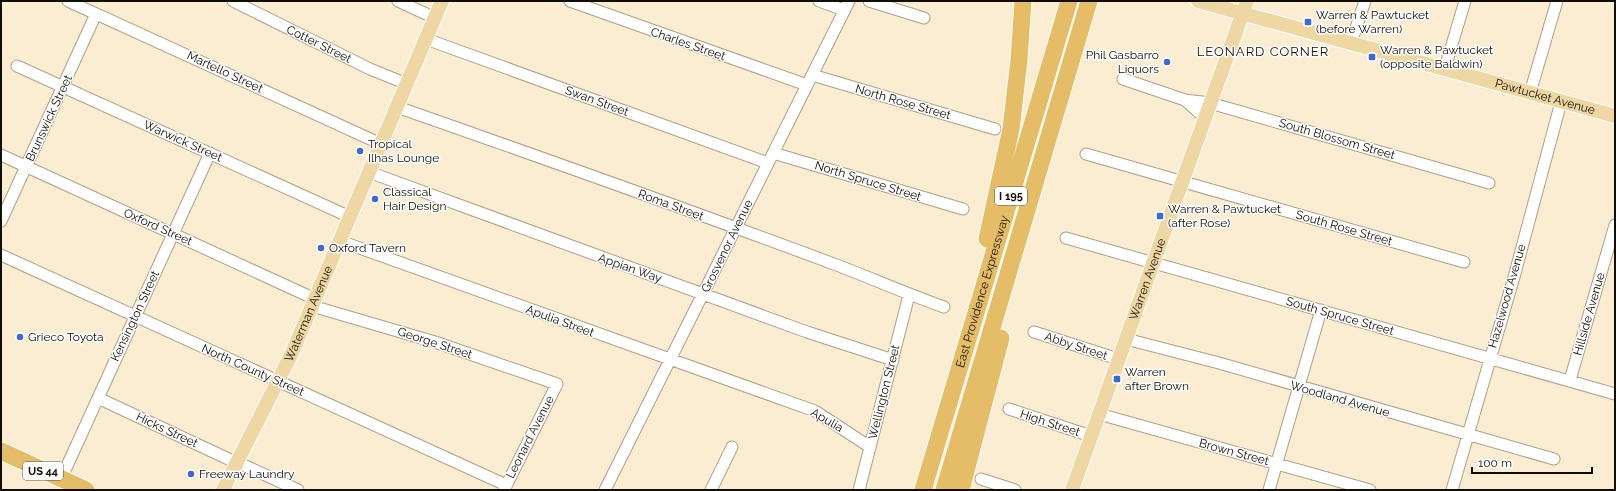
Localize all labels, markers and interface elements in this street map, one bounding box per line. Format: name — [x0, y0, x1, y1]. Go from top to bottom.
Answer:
place label: Warren & Pawtucket (before Warren) — [1316, 8, 1429, 36]
marker: Warren & Pawtucket (before Warren) — [1303, 17, 1313, 27]
street label: Cotter Street — [284, 22, 354, 66]
street label: Charles Street — [649, 25, 727, 63]
place label: Warren & Pawtucket (opposite Baldwin) — [1380, 43, 1493, 71]
district label: LEONARD CORNER — [1197, 44, 1329, 59]
street label: Martello Street — [185, 48, 265, 96]
place label: Phil Gasbarro Liquors — [1086, 48, 1159, 76]
marker: Warren & Pawtucket (opposite Baldwin) — [1367, 52, 1377, 62]
marker: Phil Gasbarro Liquors — [1162, 57, 1172, 67]
street label: Brunswick Street — [23, 73, 75, 163]
street label: Pawtucket Avenue — [1493, 76, 1597, 117]
street label: North Rose Street — [854, 82, 952, 122]
street label: Swan Street — [563, 83, 631, 119]
street label: South Blossom Street — [1277, 116, 1397, 162]
street label: Warwick Street — [142, 117, 224, 165]
place label: Tropical Ilhas Lounge — [368, 137, 439, 165]
marker: Tropical Ilhas Lounge — [355, 146, 365, 156]
street label: North Spruce Street — [813, 158, 923, 204]
place label: Classical Hair Design — [383, 185, 446, 213]
street label: Roma Street — [636, 187, 706, 223]
road number: I 195 — [995, 187, 1027, 205]
marker: Classical Hair Design — [370, 194, 380, 204]
street label: Grosvenor Avenue — [698, 197, 756, 295]
place label: Warren & Pawtucket (after Rose) — [1168, 202, 1281, 230]
street label: Oxford Street — [121, 206, 195, 248]
street label: South Rose Street — [1294, 208, 1394, 248]
marker: Warren & Pawtucket (after Rose) — [1155, 211, 1165, 221]
street label: East Providence Expressway — [953, 213, 1012, 369]
street label: Warren Avenue — [1126, 236, 1168, 322]
place label: Oxford Tavern — [329, 241, 406, 255]
marker: Oxford Tavern — [316, 243, 326, 253]
street label: Hazelwood Avenue — [1485, 243, 1529, 349]
street label: Appian Way — [596, 251, 664, 286]
street label: Waterman Avenue — [282, 264, 335, 364]
street label: Kensington Street — [108, 268, 162, 364]
street label: Hillside Avenue — [1570, 271, 1608, 357]
street label: South Spruce Street — [1284, 294, 1396, 338]
street label: Apulia Street — [524, 302, 596, 340]
street label: George Street — [396, 324, 474, 362]
street label: Abby Street — [1043, 329, 1109, 363]
place label: Grieco Toyota — [28, 330, 104, 344]
marker: Grieco Toyota — [15, 332, 25, 342]
street label: North County Street — [200, 341, 306, 399]
street label: Wellington Street — [866, 343, 902, 441]
place label: Warren after Brown — [1125, 365, 1189, 393]
marker: Warren after Brown — [1112, 374, 1122, 384]
street label: Woodland Avenue — [1289, 378, 1391, 420]
street label: Leonard Avenue — [503, 393, 557, 481]
street label: Apulia — [808, 405, 846, 435]
street label: High Street — [1018, 407, 1082, 439]
street label: Hicks Street — [134, 410, 200, 450]
street label: Brown Street — [1197, 436, 1271, 468]
scale bar — [1472, 449, 1592, 475]
text: 100 m — [1478, 456, 1512, 470]
road number: US 44 — [23, 462, 63, 480]
place label: Freeway Laundry — [199, 467, 295, 481]
marker: Freeway Laundry — [186, 469, 196, 479]

